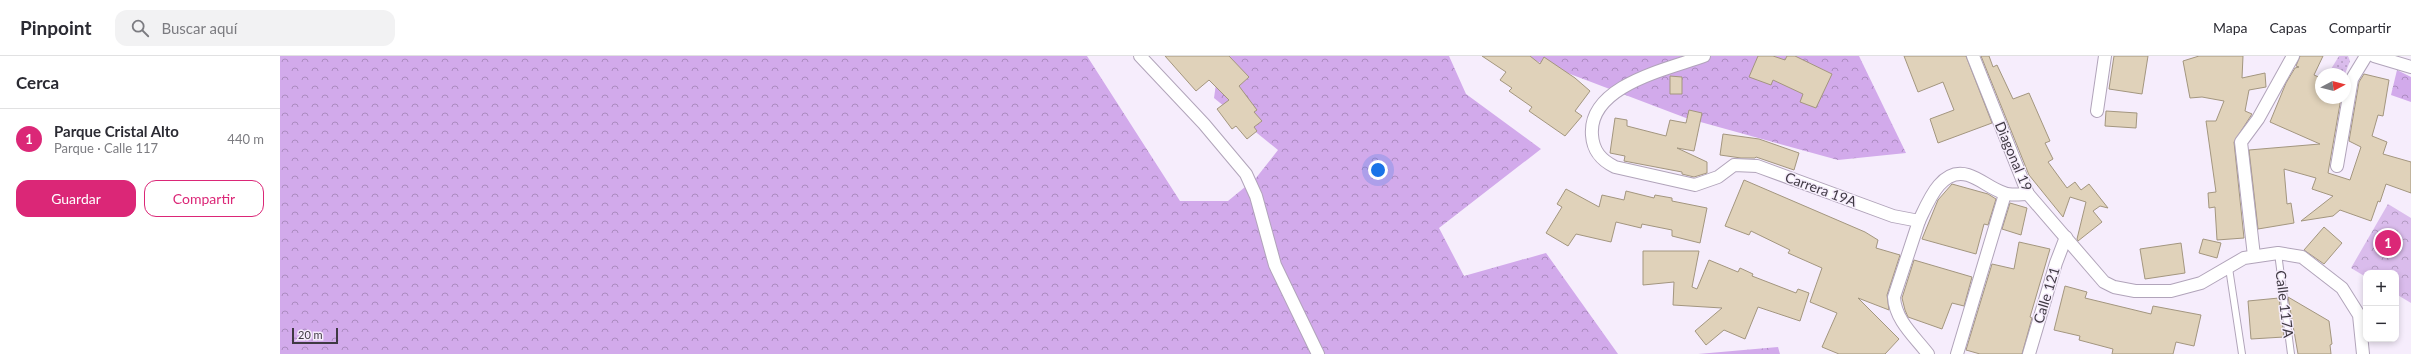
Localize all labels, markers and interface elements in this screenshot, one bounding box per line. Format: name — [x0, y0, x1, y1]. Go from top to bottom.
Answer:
search box — [115, 10, 395, 46]
text: Pinpoint — [20, 16, 91, 39]
icon: search — [129, 17, 151, 39]
text: Buscar aquí — [161, 19, 237, 37]
text: Mapa — [2213, 19, 2248, 36]
text: Capas — [2270, 19, 2307, 36]
text: Compartir — [2329, 19, 2391, 36]
north arrow — [2315, 68, 2351, 104]
text: Cerca — [16, 72, 59, 93]
street label: Diagonal 19 — [1992, 119, 2036, 193]
text: Parque Cristal Alto — [54, 122, 179, 140]
text: 1 — [25, 131, 33, 147]
text: 440 m — [227, 131, 264, 147]
text: Parque · Calle 117 — [54, 140, 158, 156]
your location — [1368, 160, 1388, 180]
street label: Carrera 19A — [1783, 168, 1860, 210]
button: Guardar — [16, 180, 136, 217]
button: Compartir — [144, 180, 264, 217]
pin: 1 — [2375, 228, 2401, 258]
street label: Calle 121 — [2029, 265, 2063, 325]
street label: Calle 117A — [2272, 269, 2298, 339]
map controls — [2363, 270, 2399, 342]
button: + — [2363, 270, 2399, 306]
button: − — [2363, 306, 2399, 342]
scale bar — [292, 326, 338, 345]
text: 20 m — [298, 328, 323, 341]

